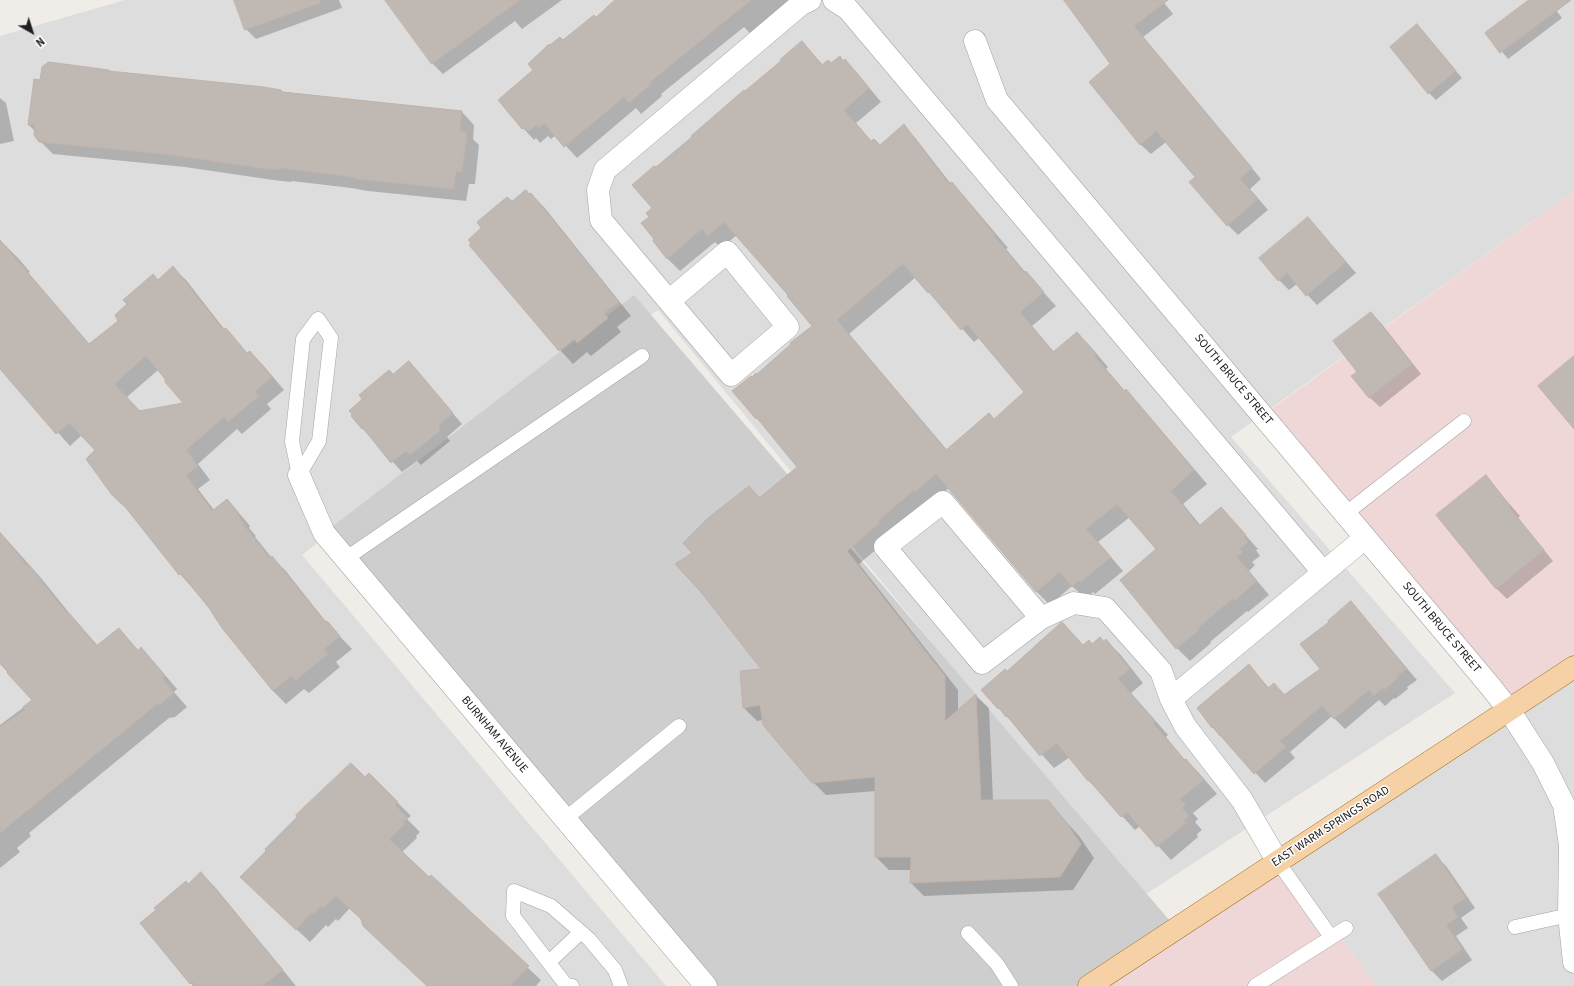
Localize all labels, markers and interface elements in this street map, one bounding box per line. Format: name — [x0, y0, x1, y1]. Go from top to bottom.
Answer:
north arrow — [12, 12, 52, 52]
text: N — [32, 34, 47, 50]
street label: SOUTH BRUCE STREET — [1191, 332, 1275, 428]
street label: SOUTH BRUCE STREET — [1399, 580, 1483, 676]
street label: BURNHAM AVENUE — [458, 694, 530, 776]
street label: EAST WARM SPRINGS ROAD — [1269, 784, 1393, 870]

